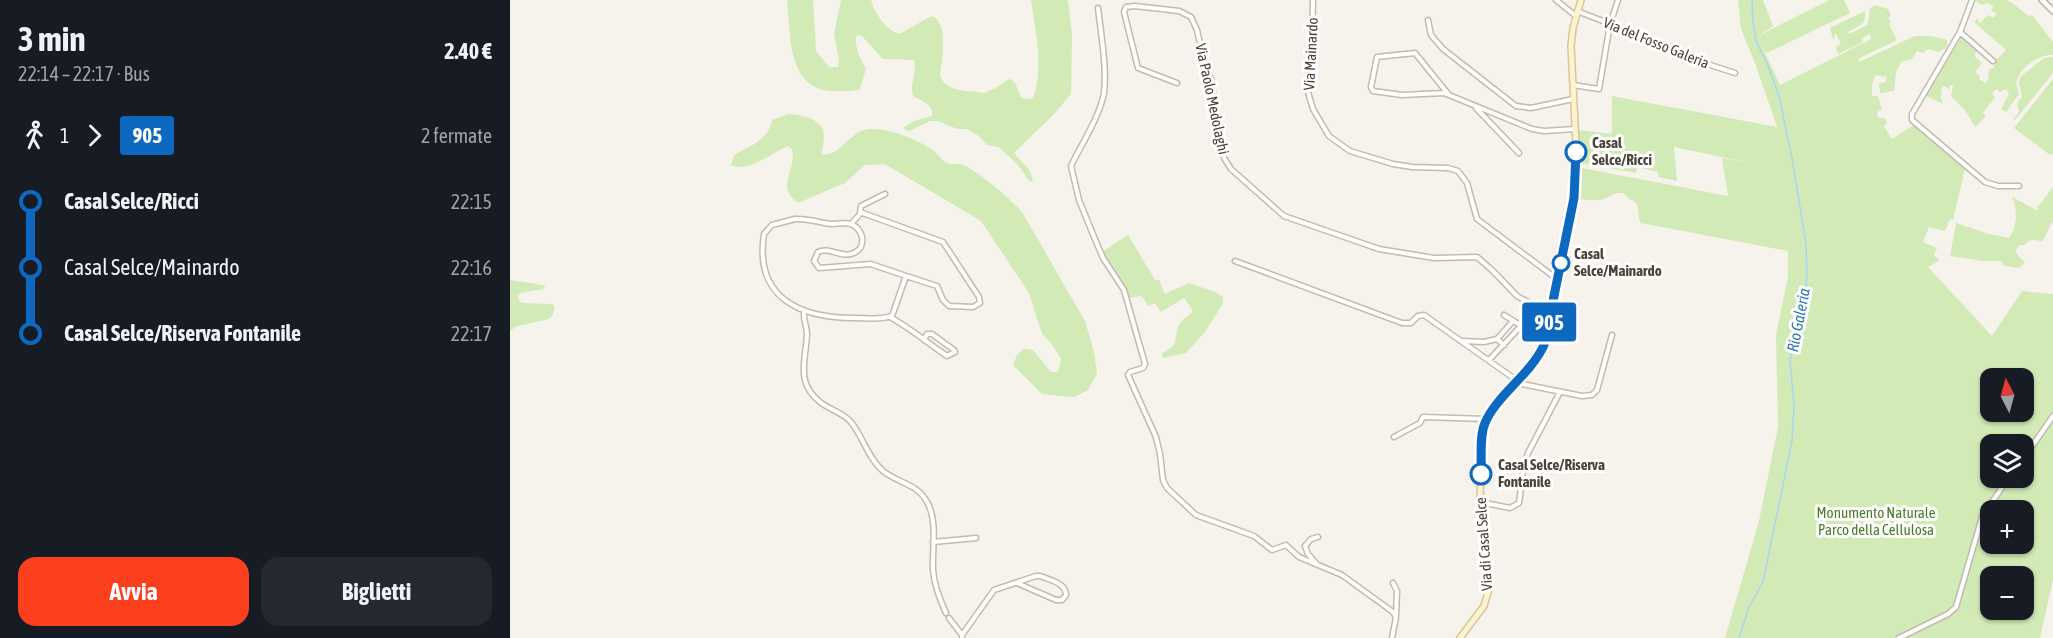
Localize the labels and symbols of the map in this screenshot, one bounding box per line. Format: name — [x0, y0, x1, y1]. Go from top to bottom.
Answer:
street label: Via del Fosso Galeria — [1601, 14, 1712, 72]
street label: Via Mainardo — [1300, 17, 1321, 91]
street label: Via Paolo Medolaghi — [1192, 42, 1233, 156]
place label: Casal Selce/Ricci — [1592, 134, 1652, 168]
marker: Casal Selce/Ricci — [1565, 141, 1587, 163]
place label: Casal Selce/Mainardo — [1574, 245, 1662, 279]
marker: Casal Selce/Mainardo — [1552, 254, 1570, 272]
water label: Rio Galeria — [1783, 286, 1813, 353]
line badge: 905 — [1514, 302, 1584, 342]
north arrow — [1980, 368, 2034, 422]
place label: Casal Selce/Riserva Fontanile — [1498, 456, 1605, 490]
marker: Casal Selce/Riserva Fontanile — [1470, 463, 1492, 485]
street label: Via di Casal Selce — [1472, 496, 1495, 591]
park label: Monumento Naturale Parco della Cellulosa — [1817, 504, 1936, 538]

